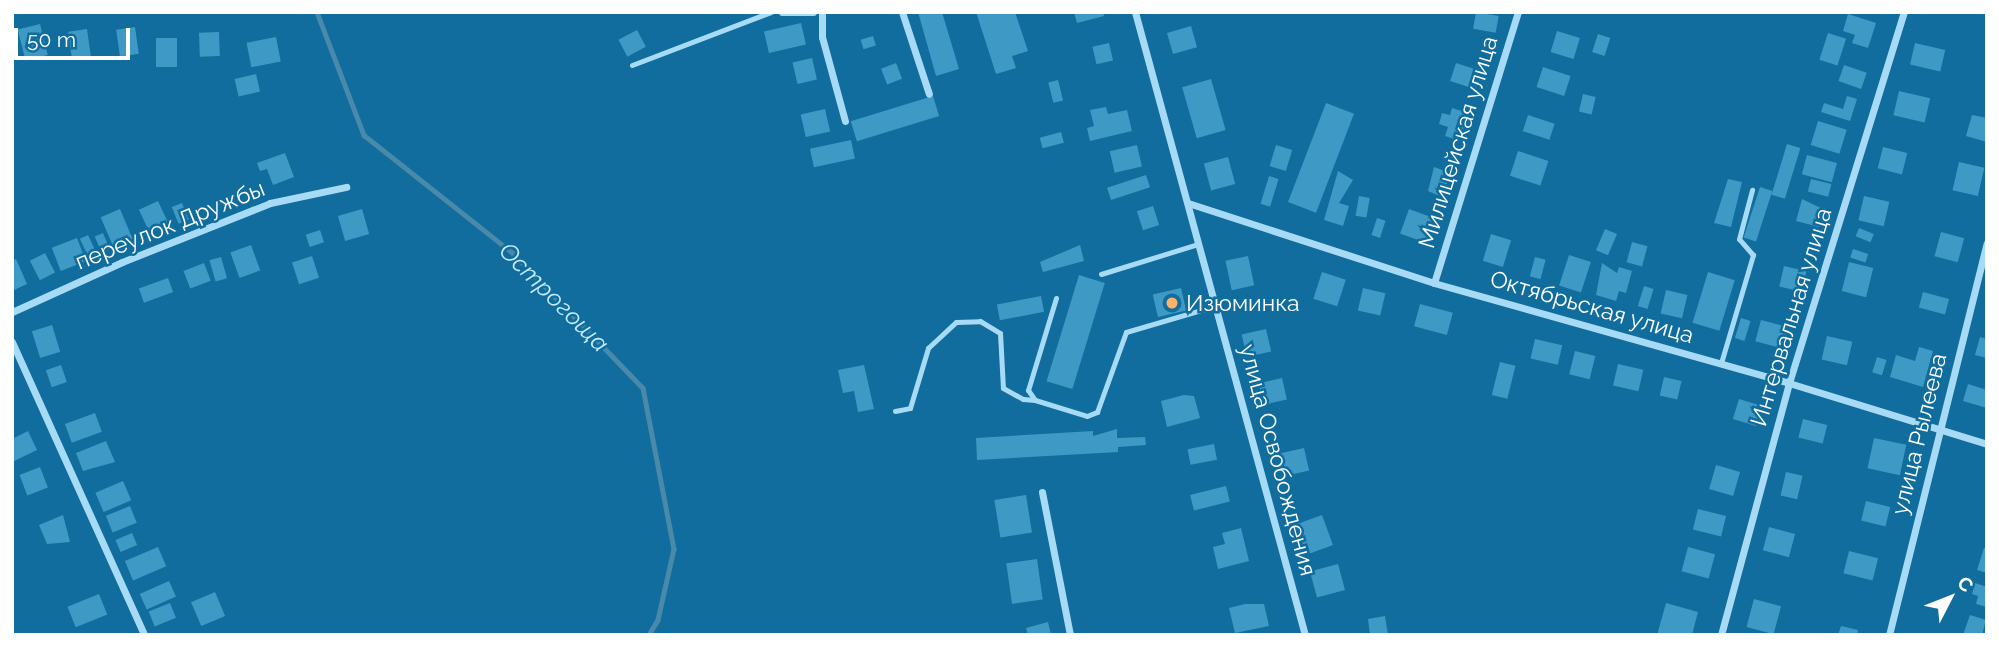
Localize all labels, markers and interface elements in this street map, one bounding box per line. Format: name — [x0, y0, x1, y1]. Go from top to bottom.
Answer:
scale bar — [18, 14, 133, 58]
text: 50 m — [27, 27, 76, 52]
street label: Милицейская улица — [1412, 32, 1504, 252]
street label: переулок Дружбы — [71, 174, 269, 276]
street label: Интервальная улица — [1745, 204, 1837, 430]
water label: Острогоща — [493, 236, 615, 358]
street label: Октябрьская улица — [1487, 265, 1697, 349]
place label: Изюминка — [1186, 289, 1300, 317]
marker: Изюминка — [1164, 295, 1180, 311]
street label: улица Освобождения — [1234, 341, 1322, 579]
street label: улица Рылеева — [1886, 350, 1952, 518]
north arrow — [1915, 563, 1985, 633]
text: С — [1953, 572, 1978, 596]

